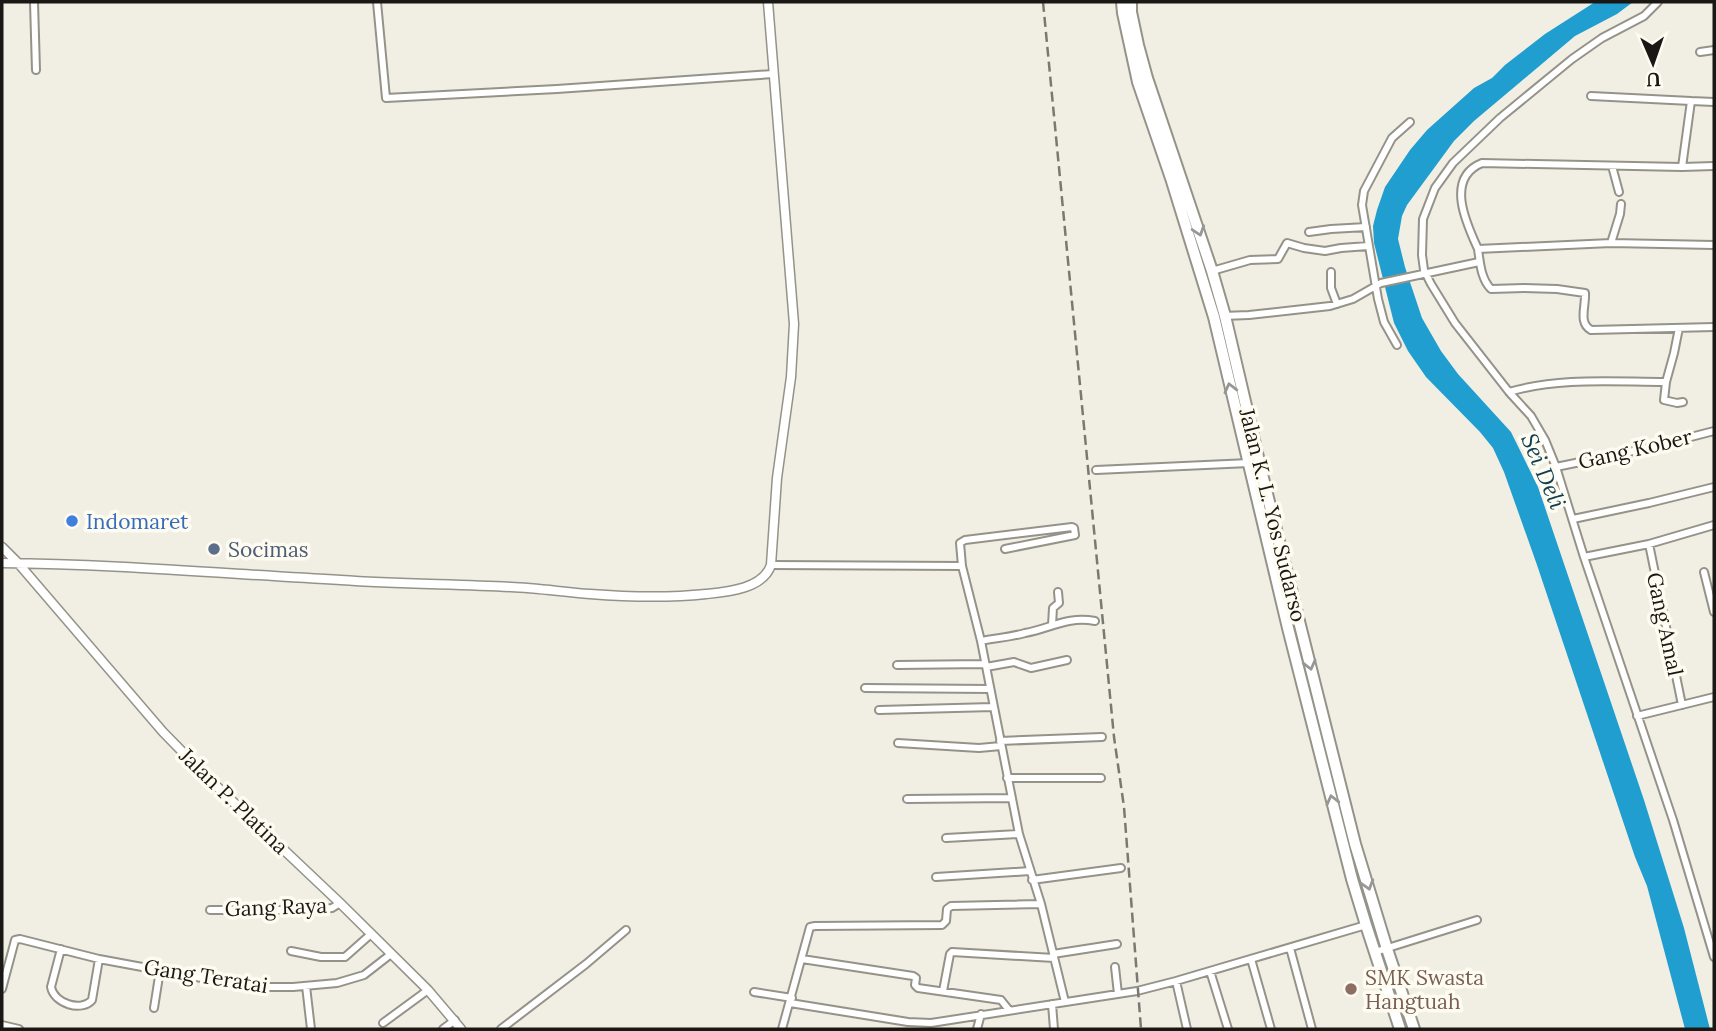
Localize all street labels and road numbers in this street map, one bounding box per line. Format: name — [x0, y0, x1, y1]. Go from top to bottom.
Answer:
street label: Jalan K. L. Yos Sudarso — [1233, 404, 1313, 625]
street label: Gang Kober — [1576, 423, 1694, 475]
street label: Gang Amal — [1641, 570, 1689, 678]
street label: Jalan P. Platina — [173, 741, 294, 860]
street label: Gang Raya — [224, 892, 328, 922]
street label: Gang Teratai — [142, 953, 270, 999]

